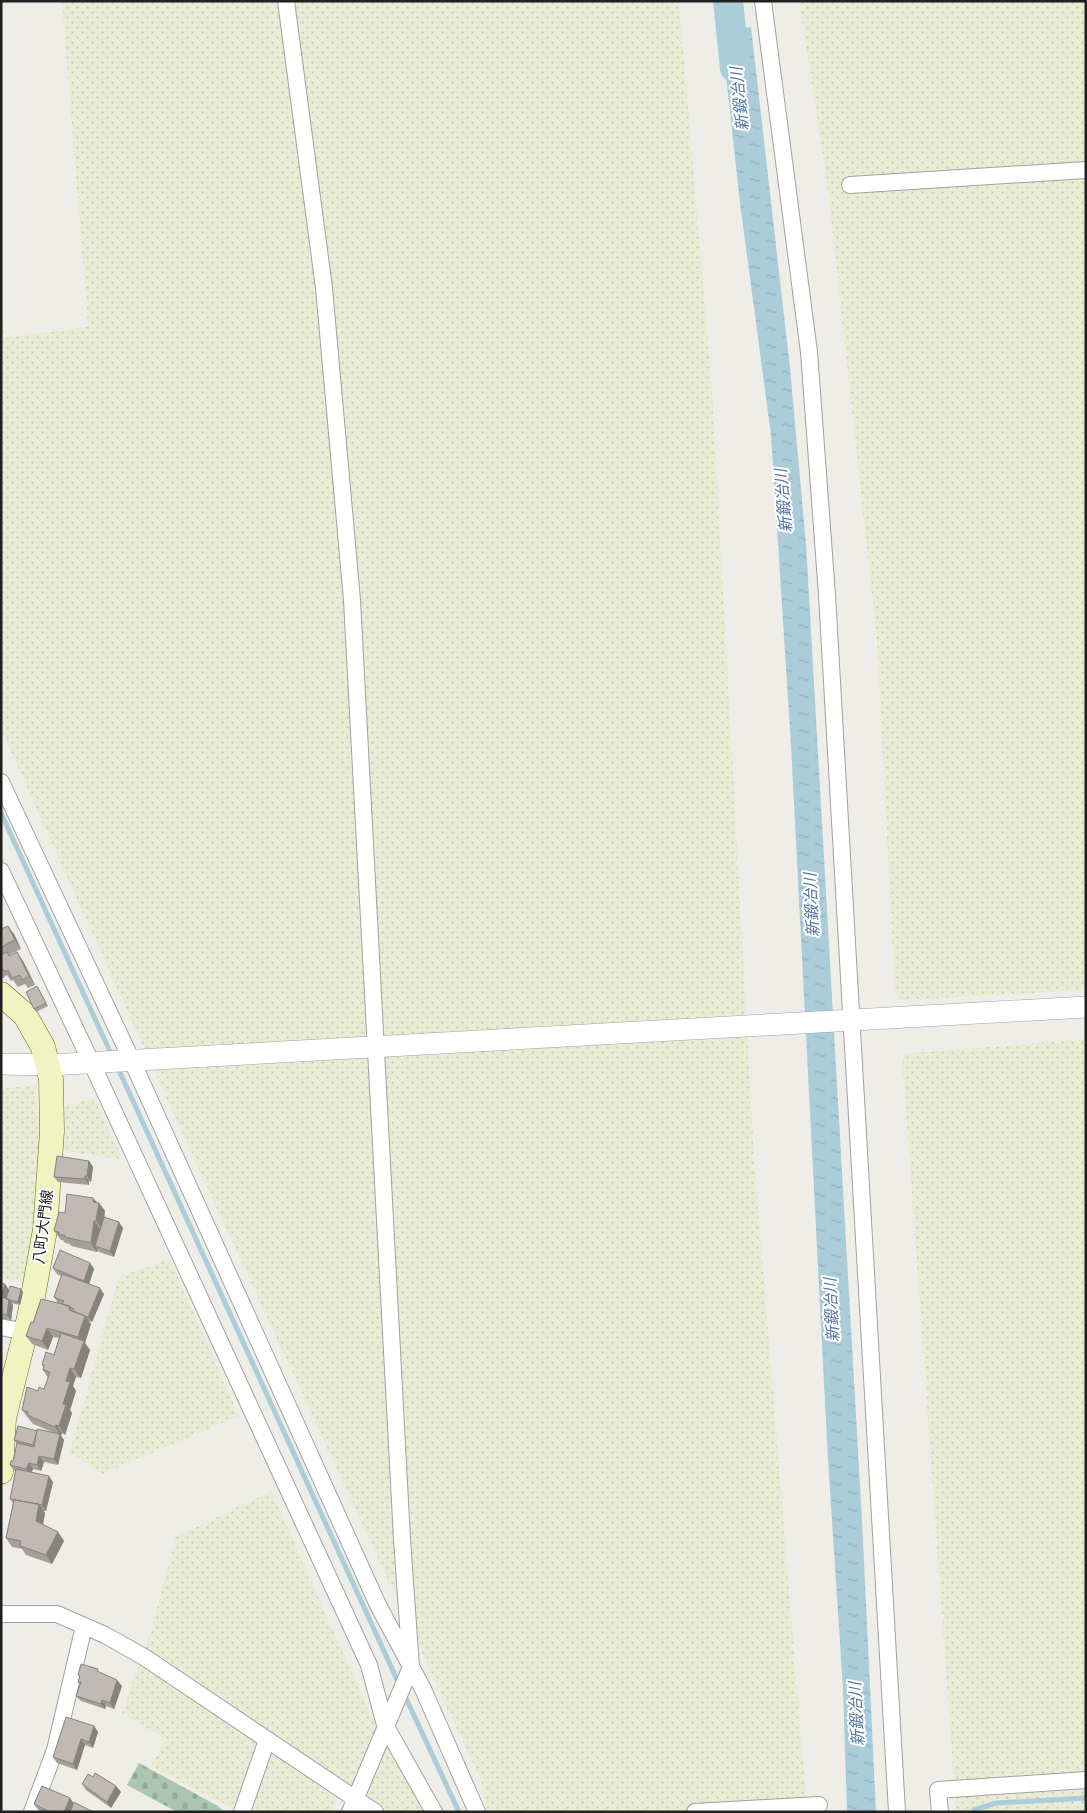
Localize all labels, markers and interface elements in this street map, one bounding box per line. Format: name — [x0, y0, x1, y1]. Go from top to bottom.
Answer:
water label: 新鍛冶川 — [727, 64, 753, 132]
water label: 新鍛冶川 — [772, 466, 797, 534]
water label: 新鍛冶川 — [801, 870, 824, 937]
street label: 八町大門線 — [29, 1189, 57, 1265]
water label: 新鍛冶川 — [821, 1275, 844, 1342]
water label: 新鍛冶川 — [846, 1679, 869, 1746]

